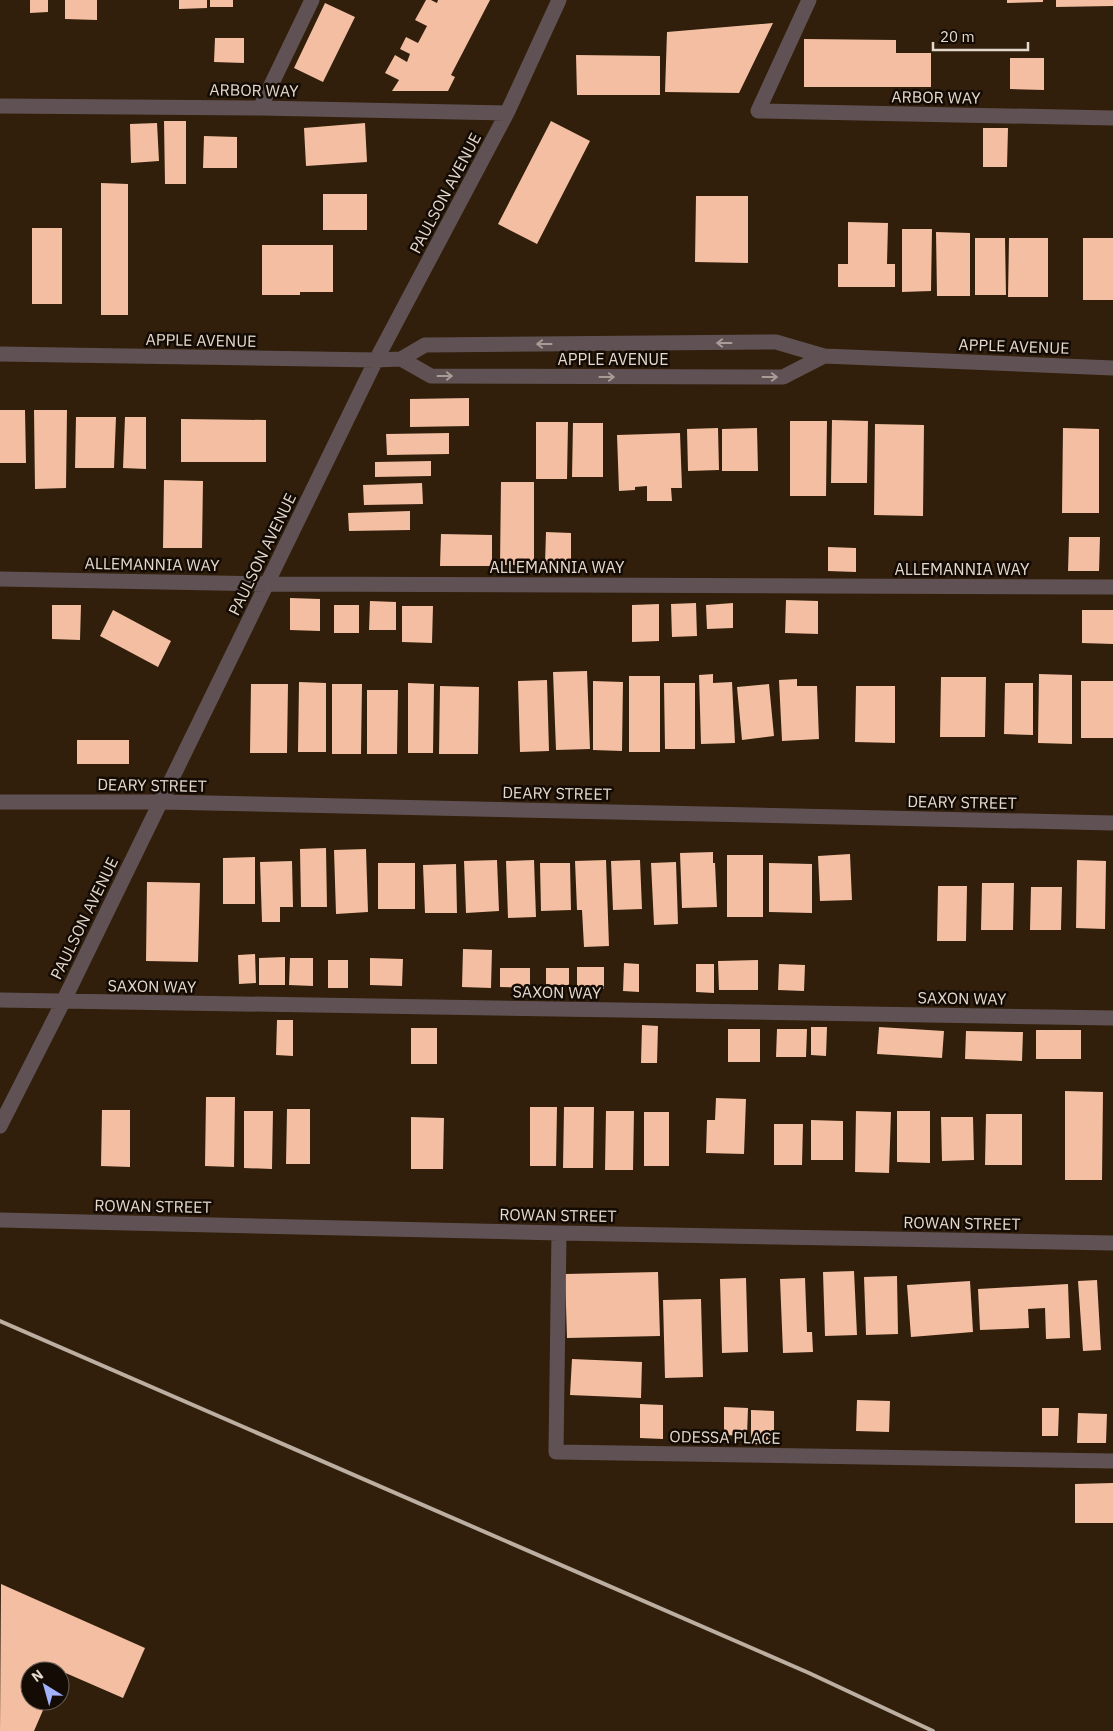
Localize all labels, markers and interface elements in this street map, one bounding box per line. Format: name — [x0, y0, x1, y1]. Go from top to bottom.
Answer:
scale bar — [933, 20, 1028, 52]
text: 20 m — [940, 27, 975, 46]
street label: ARBOR WAY — [209, 79, 299, 101]
street label: ARBOR WAY — [891, 86, 981, 108]
street label: PAULSON AVENUE — [405, 129, 485, 257]
street label: APPLE AVENUE — [145, 329, 257, 351]
street label: APPLE AVENUE — [958, 334, 1070, 358]
one-way arrow — [717, 338, 733, 347]
one-way arrow — [537, 339, 553, 349]
street label: APPLE AVENUE — [558, 349, 668, 369]
one-way arrow — [436, 371, 452, 381]
one-way arrow — [598, 372, 615, 382]
one-way arrow — [761, 372, 777, 382]
street label: PAULSON AVENUE — [224, 490, 300, 618]
street label: ALLEMANNIA WAY — [84, 553, 220, 575]
street label: ALLEMANNIA WAY — [490, 557, 625, 577]
street label: ALLEMANNIA WAY — [895, 559, 1030, 579]
street label: DEARY STREET — [97, 774, 207, 796]
street label: DEARY STREET — [502, 782, 612, 804]
street label: DEARY STREET — [907, 791, 1017, 813]
street label: PAULSON AVENUE — [46, 854, 122, 982]
street label: SAXON WAY — [107, 975, 197, 997]
street label: SAXON WAY — [512, 981, 602, 1003]
street label: SAXON WAY — [917, 987, 1007, 1009]
street label: ROWAN STREET — [94, 1195, 212, 1217]
street label: ROWAN STREET — [499, 1204, 617, 1226]
street label: ROWAN STREET — [903, 1212, 1021, 1234]
street label: ODESSA PLACE — [669, 1426, 781, 1448]
north arrow — [20, 1661, 70, 1711]
text: N — [28, 1665, 47, 1686]

